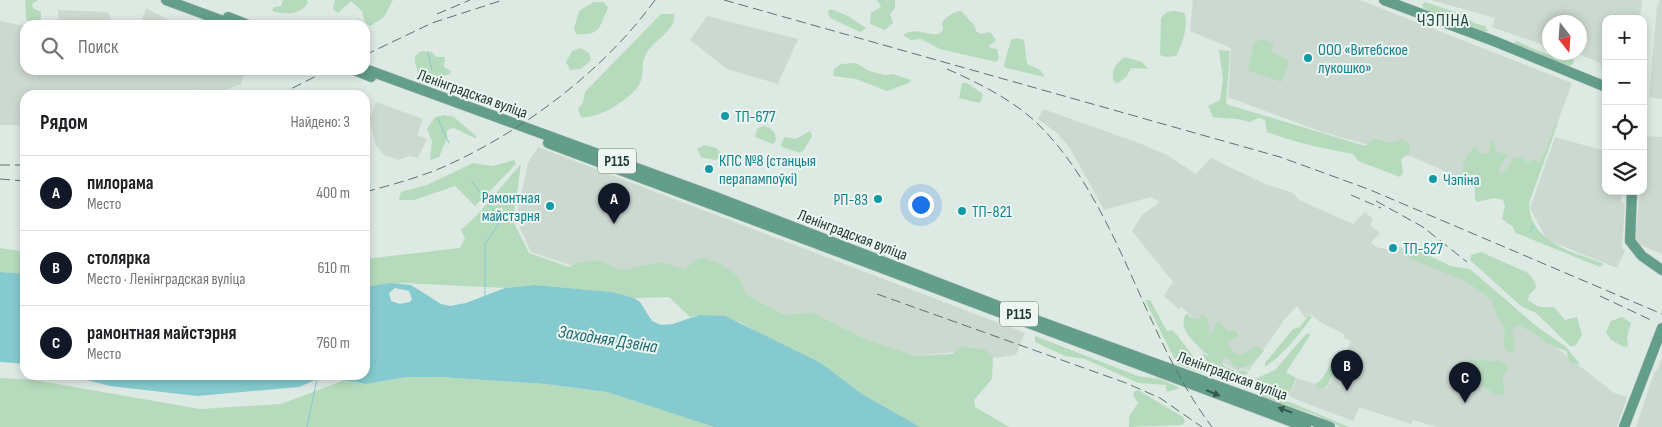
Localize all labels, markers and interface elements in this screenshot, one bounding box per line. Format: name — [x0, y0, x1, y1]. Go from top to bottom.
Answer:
district label: ЧЭПІНА — [1417, 10, 1469, 31]
north arrow — [1542, 15, 1587, 60]
map controls — [1602, 15, 1647, 195]
button: + — [1602, 15, 1647, 60]
search box — [20, 20, 370, 75]
icon: search — [38, 34, 66, 62]
text: Поиск — [78, 36, 118, 59]
place label: ООО «Витебское лукошко» — [1318, 41, 1408, 78]
marker: ООО «Витебское лукошко» — [1302, 52, 1314, 64]
button: − — [1602, 60, 1647, 105]
street label: Ленінградская вуліца — [415, 66, 530, 123]
button: locate — [1602, 105, 1647, 150]
place label: ТП-677 — [735, 108, 776, 127]
text: Рядом — [40, 110, 88, 135]
marker: ТП-677 — [719, 110, 731, 122]
text: Найдено: 3 — [290, 113, 350, 132]
road number: Р115 — [598, 148, 636, 174]
button: layers — [1602, 150, 1647, 195]
place label: КПС №8 (станцыя перапампоўкі) — [719, 152, 816, 189]
marker: КПС №8 (станцыя перапампоўкі) — [703, 163, 715, 175]
place label: Чэпіна — [1443, 171, 1480, 190]
text: пилорама — [87, 172, 154, 195]
marker: Чэпіна — [1427, 173, 1439, 185]
pin: A — [598, 183, 630, 224]
text: A — [52, 184, 60, 203]
text: 400 m — [316, 184, 350, 203]
place label: Рамонтная майстэрня — [482, 189, 540, 226]
place label: РП-83 — [834, 191, 868, 210]
your location — [908, 192, 934, 218]
marker: РП-83 — [872, 193, 884, 205]
text: Место — [87, 195, 121, 214]
marker: Рамонтная майстэрня — [544, 200, 556, 212]
place label: ТП-821 — [972, 203, 1012, 222]
marker: ТП-821 — [956, 205, 968, 217]
street label: Ленінградская вуліца — [795, 206, 910, 265]
place label: ТП-527 — [1403, 240, 1444, 259]
marker: ТП-527 — [1387, 242, 1399, 254]
text: столярка — [87, 247, 150, 270]
text: B — [52, 259, 60, 278]
text: 610 m — [317, 259, 350, 278]
text: Место · Ленінградская вуліца — [87, 270, 245, 289]
road number: Р115 — [1000, 302, 1038, 326]
water label: Заходняя Дзвіна — [557, 321, 660, 358]
text: рамонтная майстэрня — [87, 322, 237, 345]
text: C — [52, 334, 60, 353]
text: 760 m — [317, 334, 350, 353]
text: Место — [87, 345, 121, 364]
street label: Ленінградская вуліца — [1175, 348, 1290, 405]
pin: B — [1331, 350, 1363, 391]
pin: C — [1449, 362, 1481, 403]
one-way arrow — [1206, 389, 1220, 397]
one-way arrow — [1278, 406, 1293, 413]

